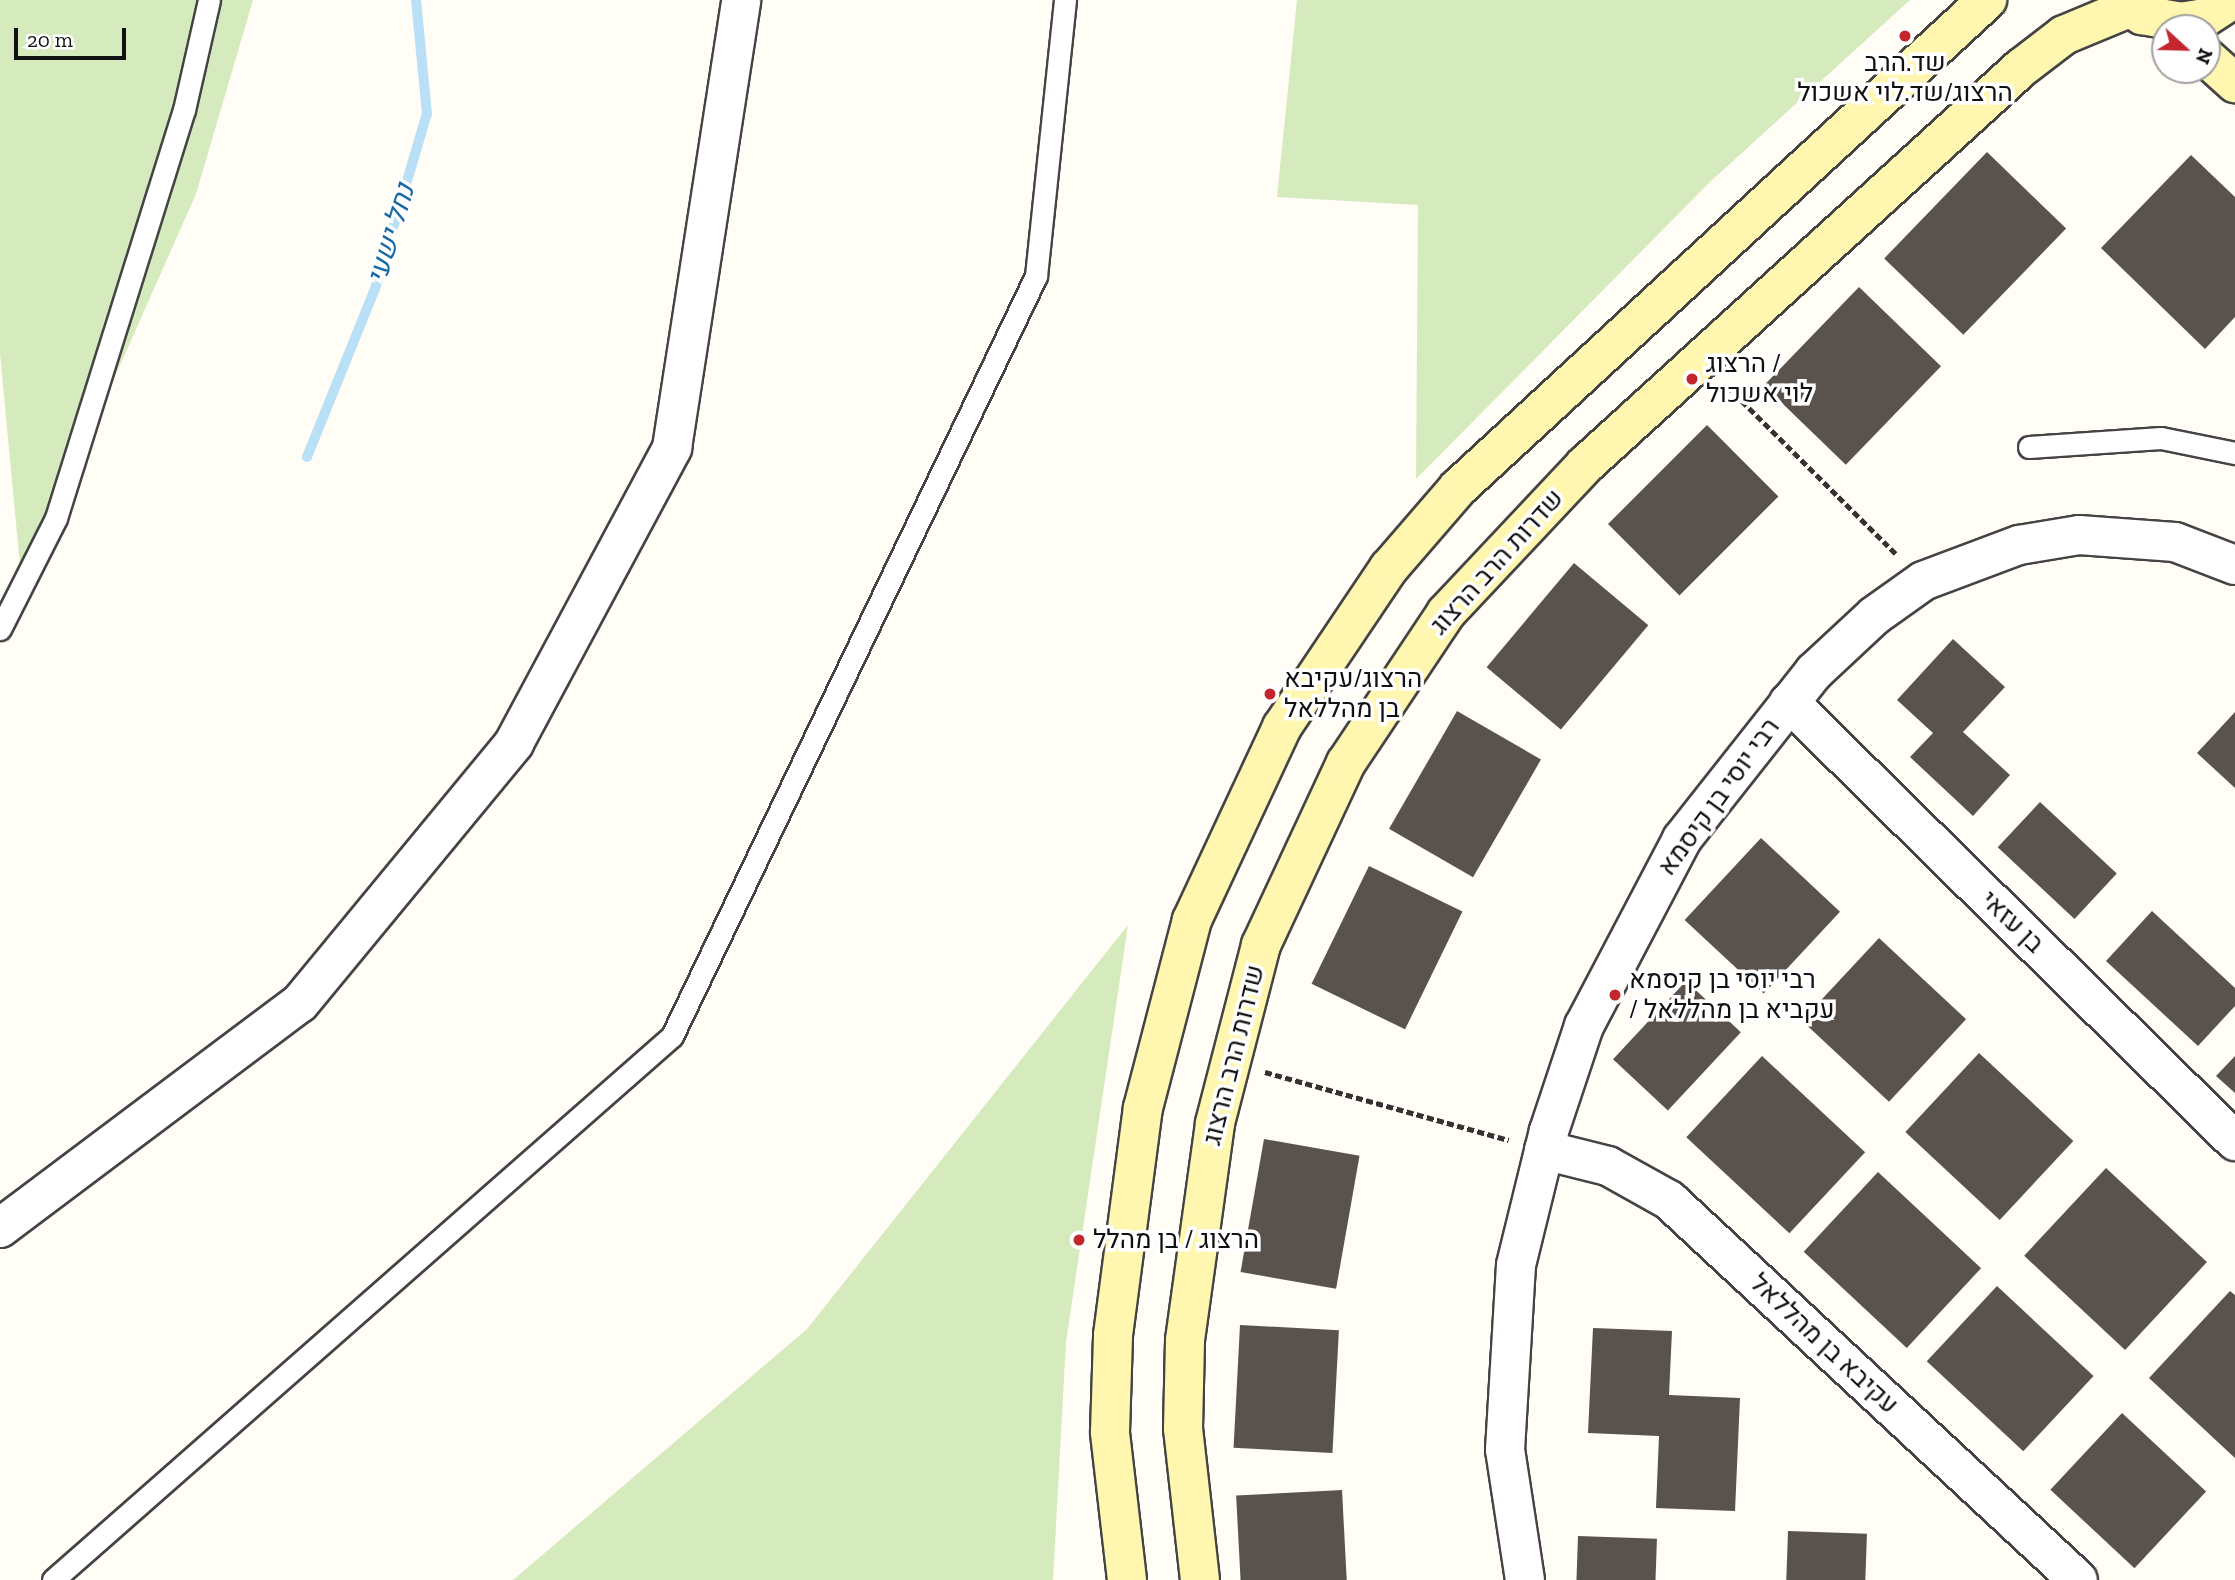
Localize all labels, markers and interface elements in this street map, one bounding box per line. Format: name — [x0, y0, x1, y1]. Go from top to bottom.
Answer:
scale bar — [18, 14, 130, 58]
north arrow — [2151, 14, 2221, 84]
text: 20 m — [27, 27, 73, 52]
marker: שד.הרב הרצוג/שד.לוי אשכול — [1897, 28, 1913, 44]
text: N — [2191, 45, 2217, 67]
place label: שד.הרב הרצוג/שד.לוי אשכול — [1797, 47, 2013, 108]
water label: נחל ישעי — [360, 180, 422, 288]
place label: הרצוג / לוי אשכול — [1706, 348, 1813, 410]
marker: הרצוג / לוי אשכול — [1684, 371, 1700, 387]
street label: שדרות הרב הרצוג — [1424, 483, 1570, 641]
place label: הרצוג/עקיבא בן מהללאל — [1284, 663, 1422, 724]
marker: הרצוג/עקיבא בן מהללאל — [1262, 686, 1278, 702]
street label: רבי יוסי בן קיסמא — [1651, 712, 1787, 882]
street label: בן עזאי — [1974, 884, 2050, 960]
street label: שדרות הרב הרצוג — [1197, 962, 1271, 1148]
place label: רבי יוסי בן קיסמא / עקביא בן מהללאל — [1629, 964, 1835, 1026]
marker: רבי יוסי בן קיסמא / עקביא בן מהללאל — [1607, 987, 1623, 1003]
place label: הרצוג / בן מהלל — [1093, 1224, 1259, 1256]
marker: הרצוג / בן מהלל — [1071, 1232, 1087, 1248]
street label: עקיבא בן מהללאל — [1744, 1267, 1904, 1421]

